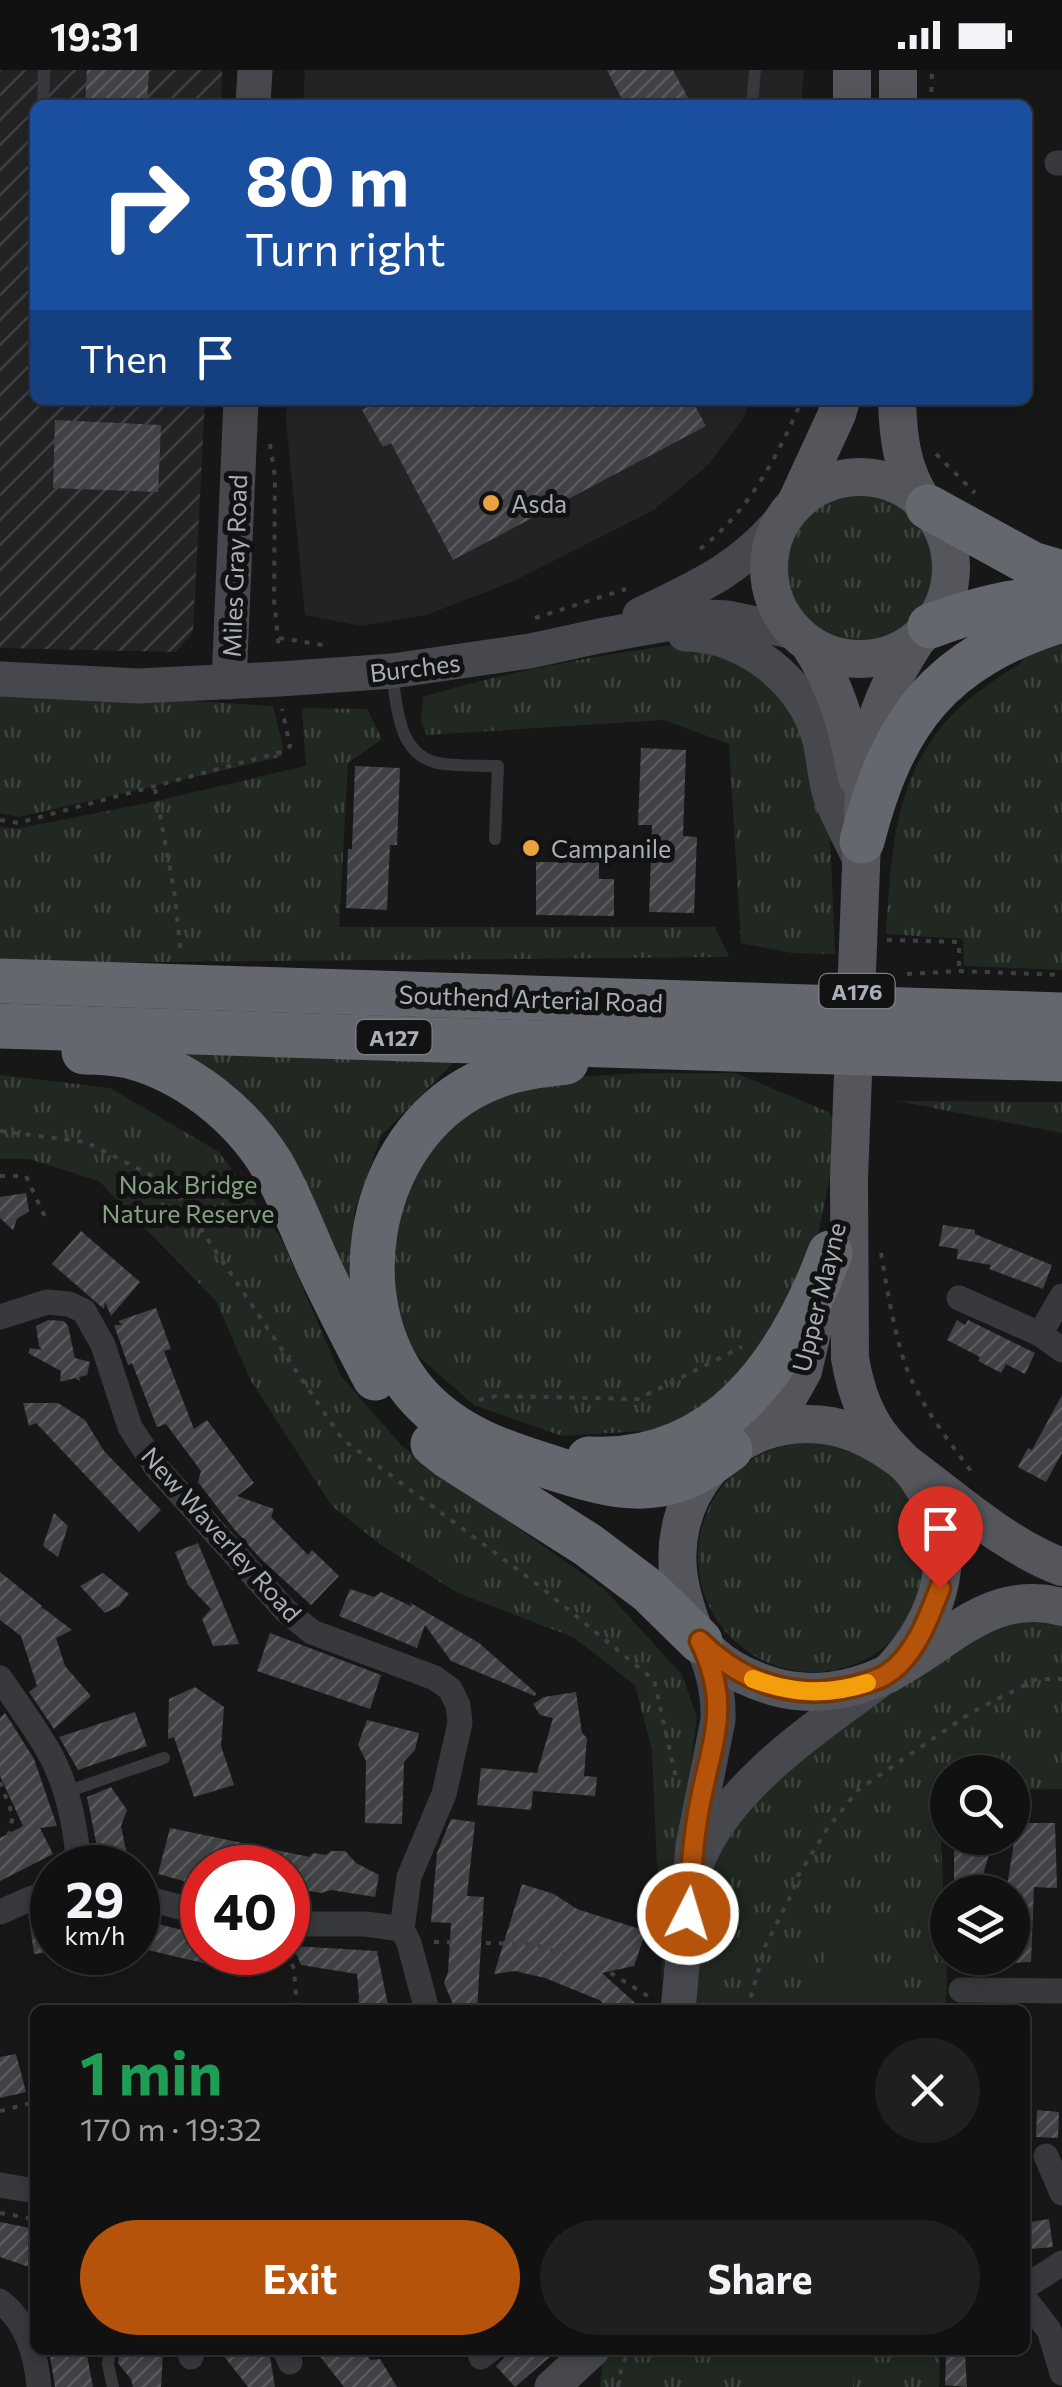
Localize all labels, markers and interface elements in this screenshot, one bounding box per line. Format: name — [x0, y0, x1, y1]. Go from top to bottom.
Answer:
text: 19:31 — [50, 12, 140, 59]
text: 80 m — [245, 135, 409, 220]
icon: right — [80, 140, 210, 270]
text: Turn right — [245, 220, 446, 275]
icon: arrive — [188, 330, 243, 385]
text: Then — [80, 334, 168, 381]
street label: Miles Gray Road — [216, 474, 252, 658]
place label: Asda — [511, 488, 567, 518]
marker: Asda — [480, 492, 502, 514]
street label: Burches — [368, 647, 462, 687]
place label: Campanile — [551, 833, 671, 863]
marker: Campanile — [520, 837, 542, 859]
road number: A176 — [820, 974, 894, 1008]
street label: Southend Arterial Road — [398, 978, 664, 1018]
road number: A127 — [356, 1020, 432, 1054]
park label: Noak Bridge Nature Reserve — [102, 1169, 274, 1228]
street label: Upper Mayne — [785, 1219, 851, 1375]
street label: New Waverley Road — [136, 1441, 308, 1627]
pin — [898, 1486, 983, 1589]
icon: arrive — [913, 1501, 968, 1556]
map controls — [930, 1755, 1030, 1975]
button: search — [930, 1755, 1030, 1855]
speed limit sign: 40 — [180, 1845, 310, 1975]
position arrow — [636, 1862, 740, 1966]
text: 29 — [65, 1867, 124, 1928]
button: layers — [930, 1875, 1030, 1975]
text: km/h — [65, 1920, 125, 1950]
text: 1 min — [80, 2034, 222, 2107]
button: close — [875, 2038, 980, 2143]
text: 170 m · 19:32 — [80, 2108, 262, 2148]
button: Exit — [80, 2220, 520, 2335]
button: Share — [540, 2220, 980, 2335]

